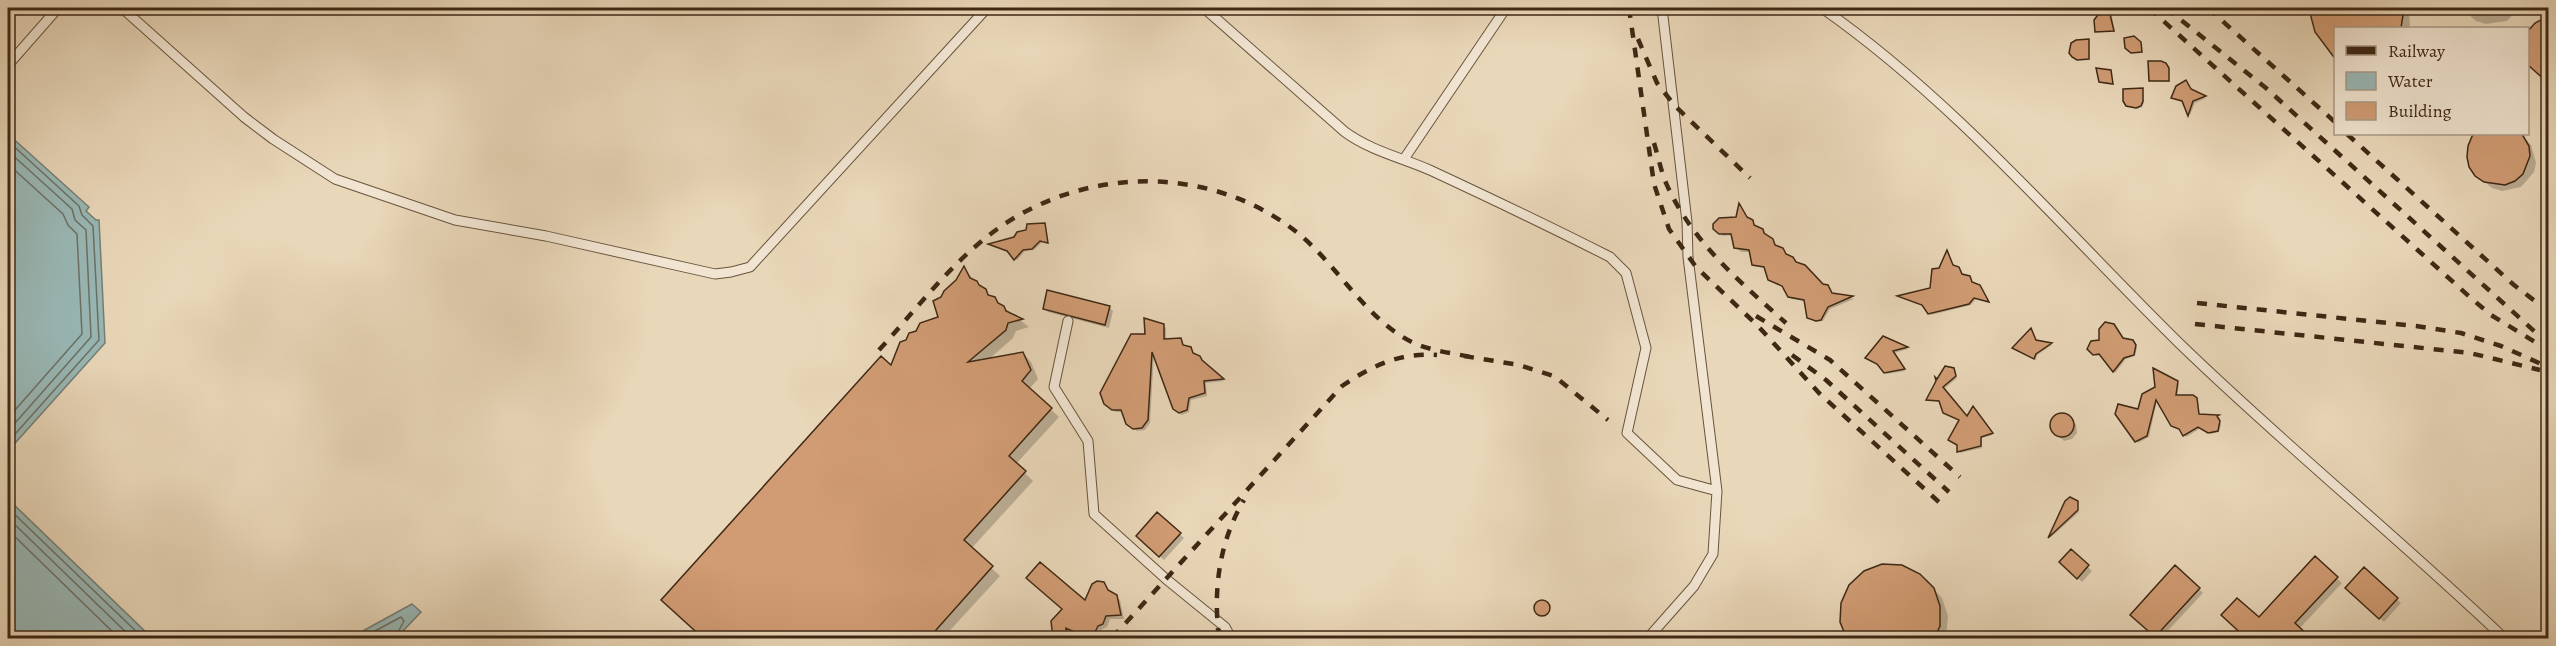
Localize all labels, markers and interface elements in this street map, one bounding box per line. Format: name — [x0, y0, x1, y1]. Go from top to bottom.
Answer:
legend — [2334, 27, 2529, 135]
text: Railway — [2388, 39, 2446, 63]
text: Water — [2387, 69, 2433, 93]
text: Building — [2388, 99, 2452, 123]

